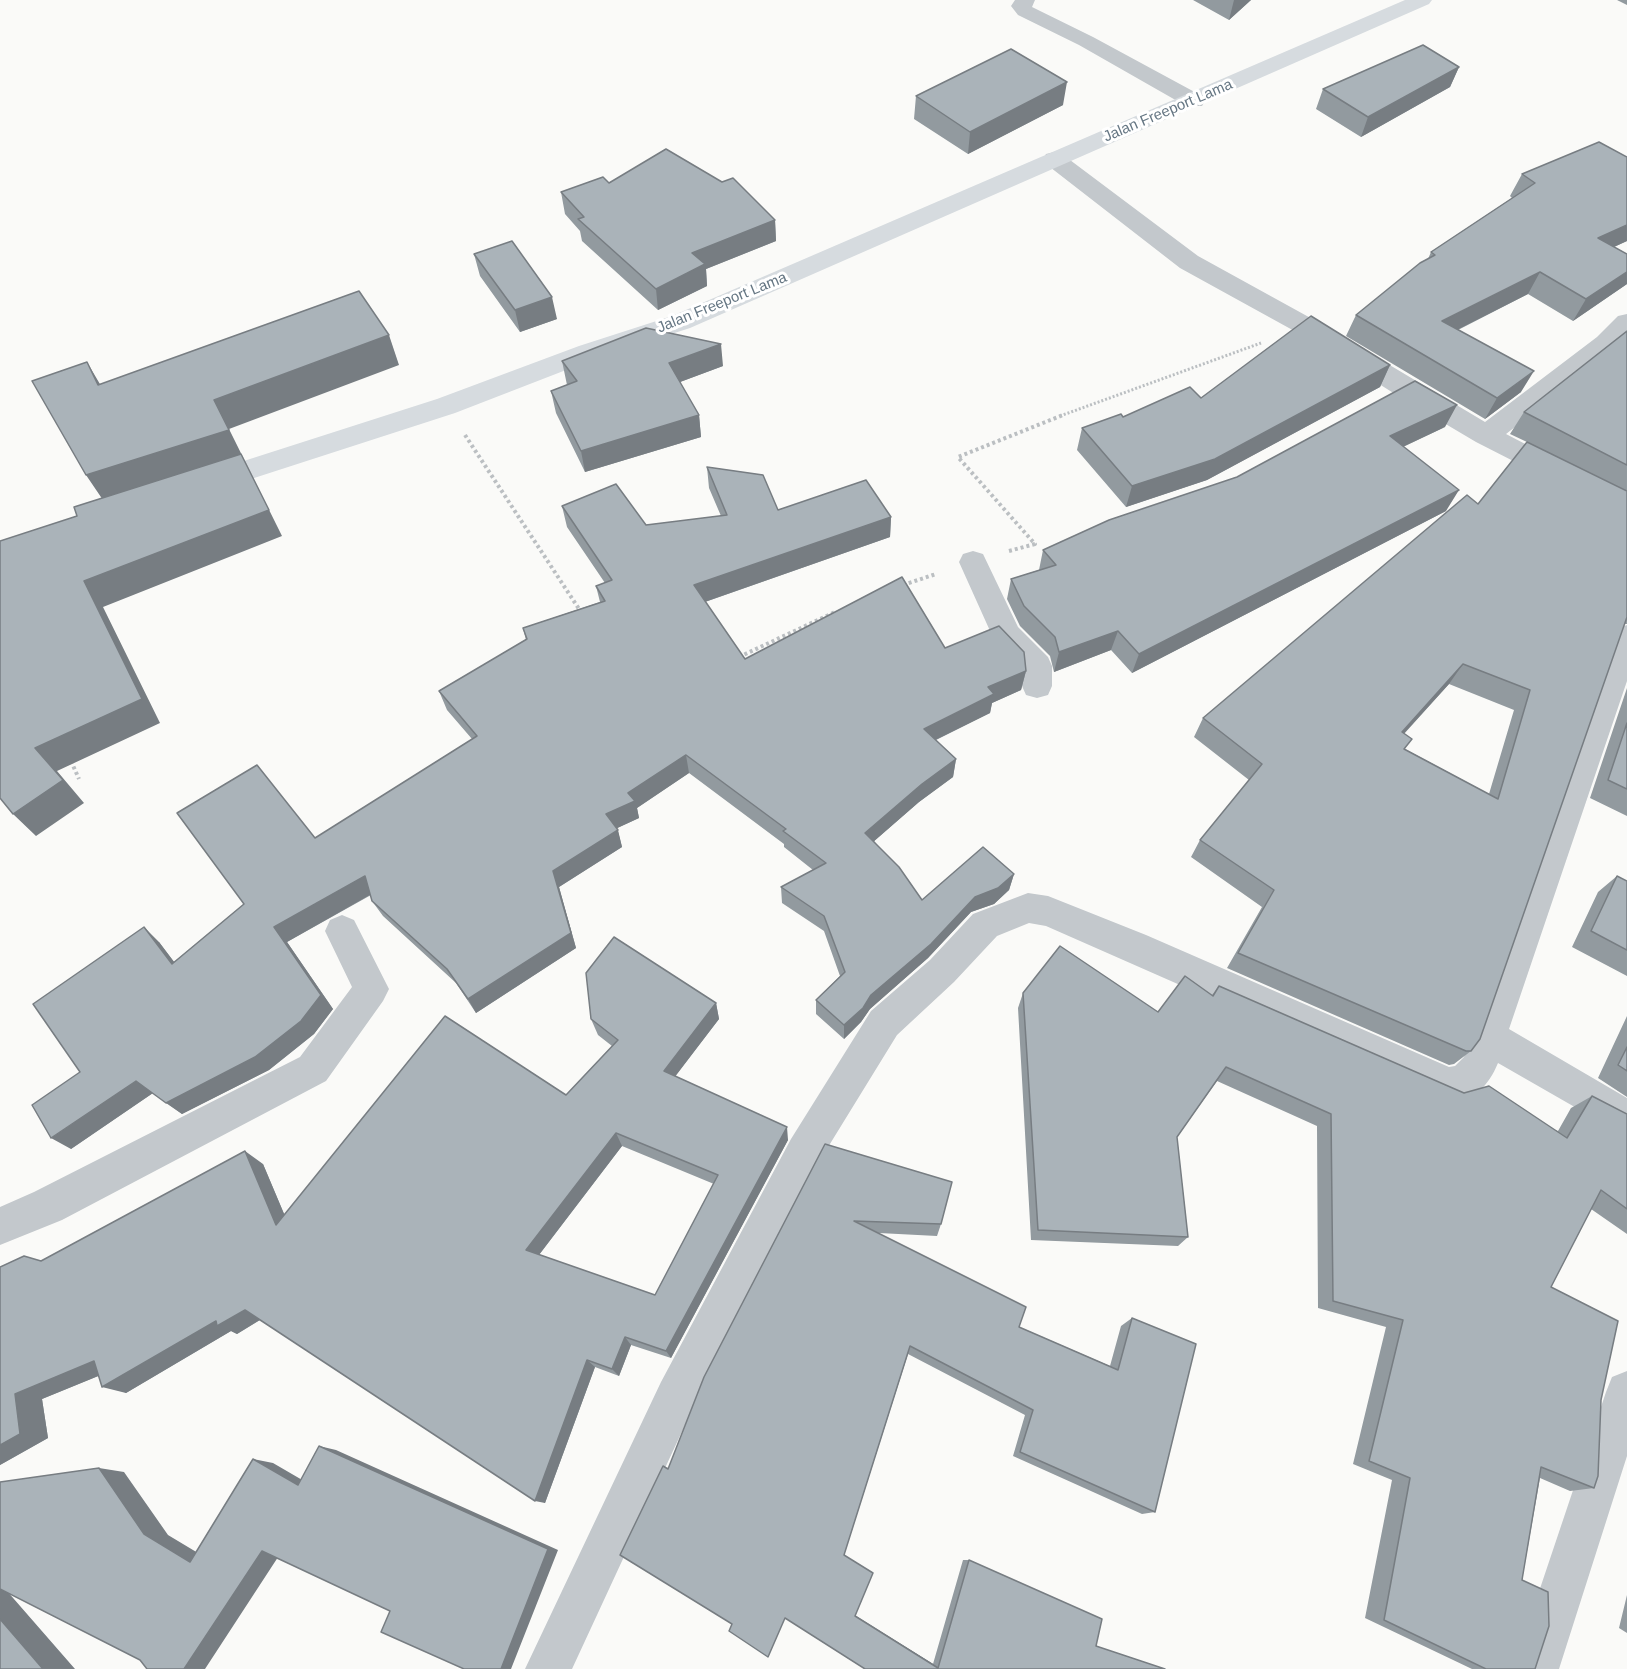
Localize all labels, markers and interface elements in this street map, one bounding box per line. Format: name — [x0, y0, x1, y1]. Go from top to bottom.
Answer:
street label: Jalan Freeport Lama — [1101, 76, 1235, 146]
street label: Jalan Freeport Lama — [654, 269, 790, 337]

